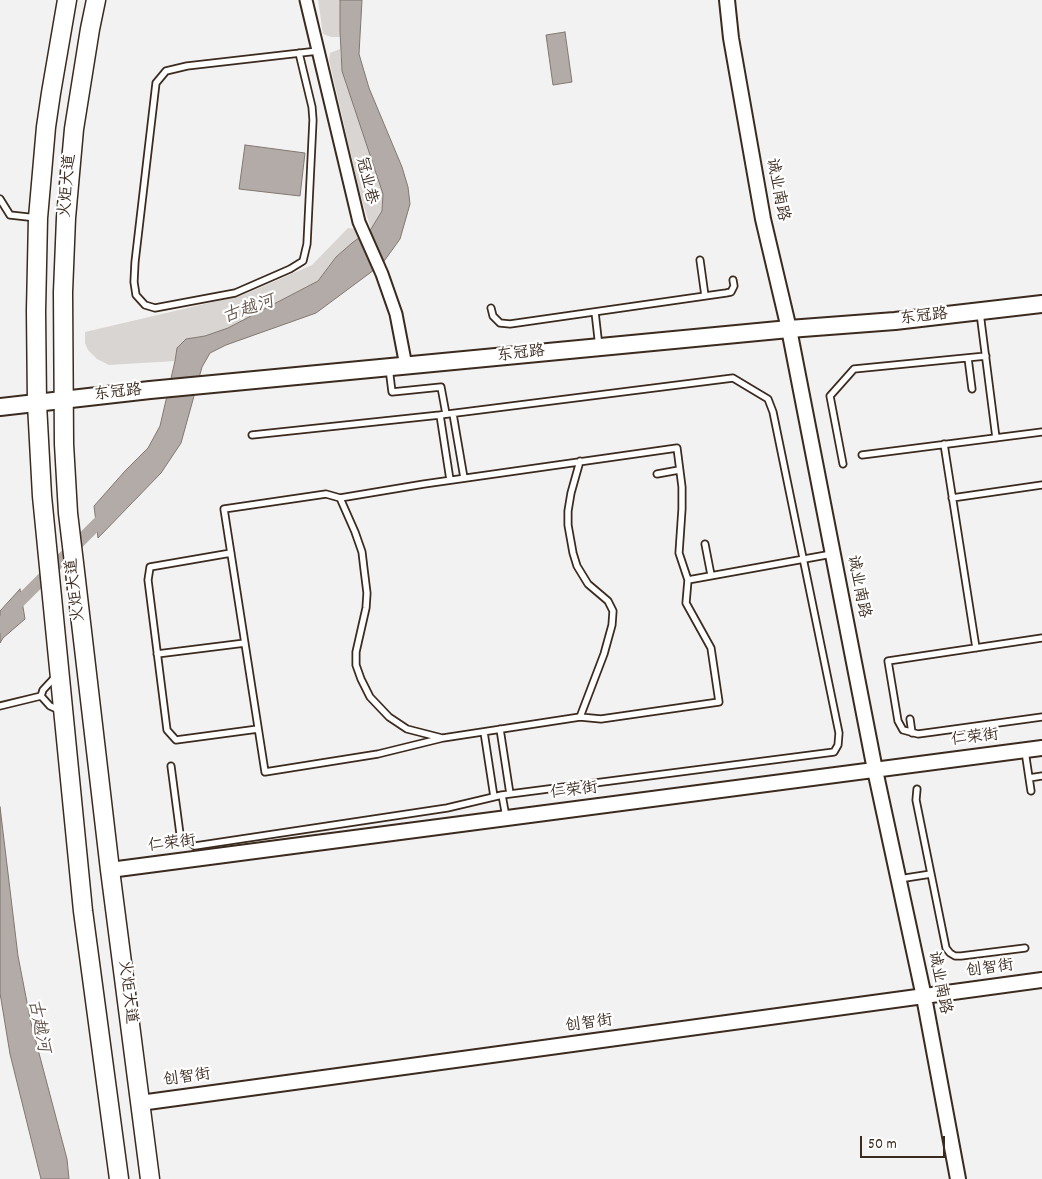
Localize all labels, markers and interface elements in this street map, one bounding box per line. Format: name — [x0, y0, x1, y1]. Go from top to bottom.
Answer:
street label: 火炬大道 — [57, 153, 81, 219]
street label: 冠业巷 — [350, 155, 380, 207]
street label: 诚业南路 — [760, 157, 792, 223]
water label: 古越河 — [220, 292, 278, 330]
street label: 东冠路 — [899, 306, 949, 330]
street label: 东冠路 — [496, 343, 546, 367]
street label: 东冠路 — [93, 382, 143, 406]
street label: 诚业南路 — [841, 554, 873, 620]
street label: 火炬大道 — [64, 557, 90, 623]
street label: 仁荣街 — [950, 727, 1000, 751]
street label: 仁荣街 — [549, 780, 599, 804]
street label: 仁荣街 — [147, 833, 197, 857]
street label: 诚业南路 — [922, 950, 954, 1016]
street label: 创智街 — [965, 957, 1015, 983]
street label: 火炬大道 — [113, 959, 139, 1025]
water label: 古越河 — [21, 997, 53, 1055]
street label: 创智街 — [564, 1012, 614, 1038]
street label: 创智街 — [162, 1066, 212, 1092]
scale bar — [862, 1126, 947, 1158]
text: 50 m — [868, 1134, 897, 1156]

